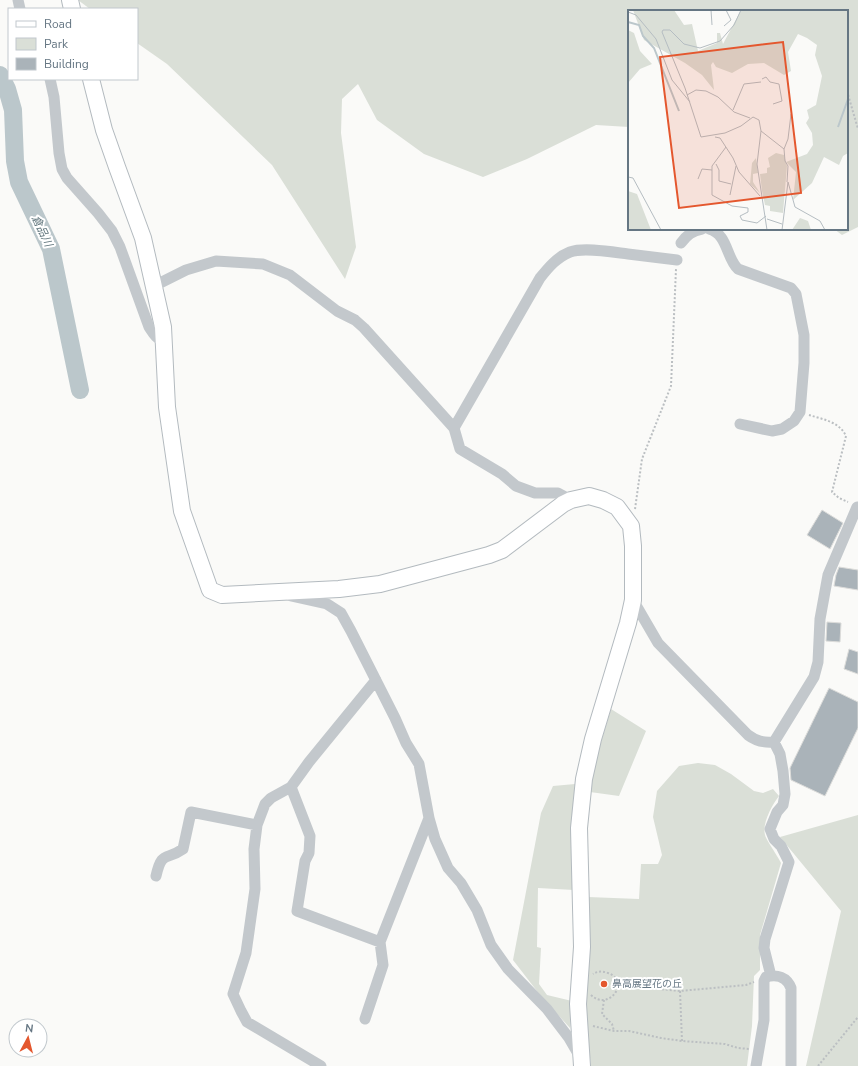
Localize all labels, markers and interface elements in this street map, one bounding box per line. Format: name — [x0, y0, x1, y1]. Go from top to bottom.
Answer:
legend — [8, 8, 138, 80]
inset map — [628, 10, 848, 230]
text: Road — [44, 16, 72, 32]
text: Park — [44, 36, 69, 52]
text: Building — [44, 56, 89, 72]
water label: 倉品川 — [28, 213, 56, 250]
place label: 鼻高展望花の丘 — [612, 977, 682, 991]
marker: 鼻高展望花の丘 — [599, 979, 609, 989]
north arrow — [8, 1018, 48, 1058]
text: N — [24, 1021, 34, 1037]

